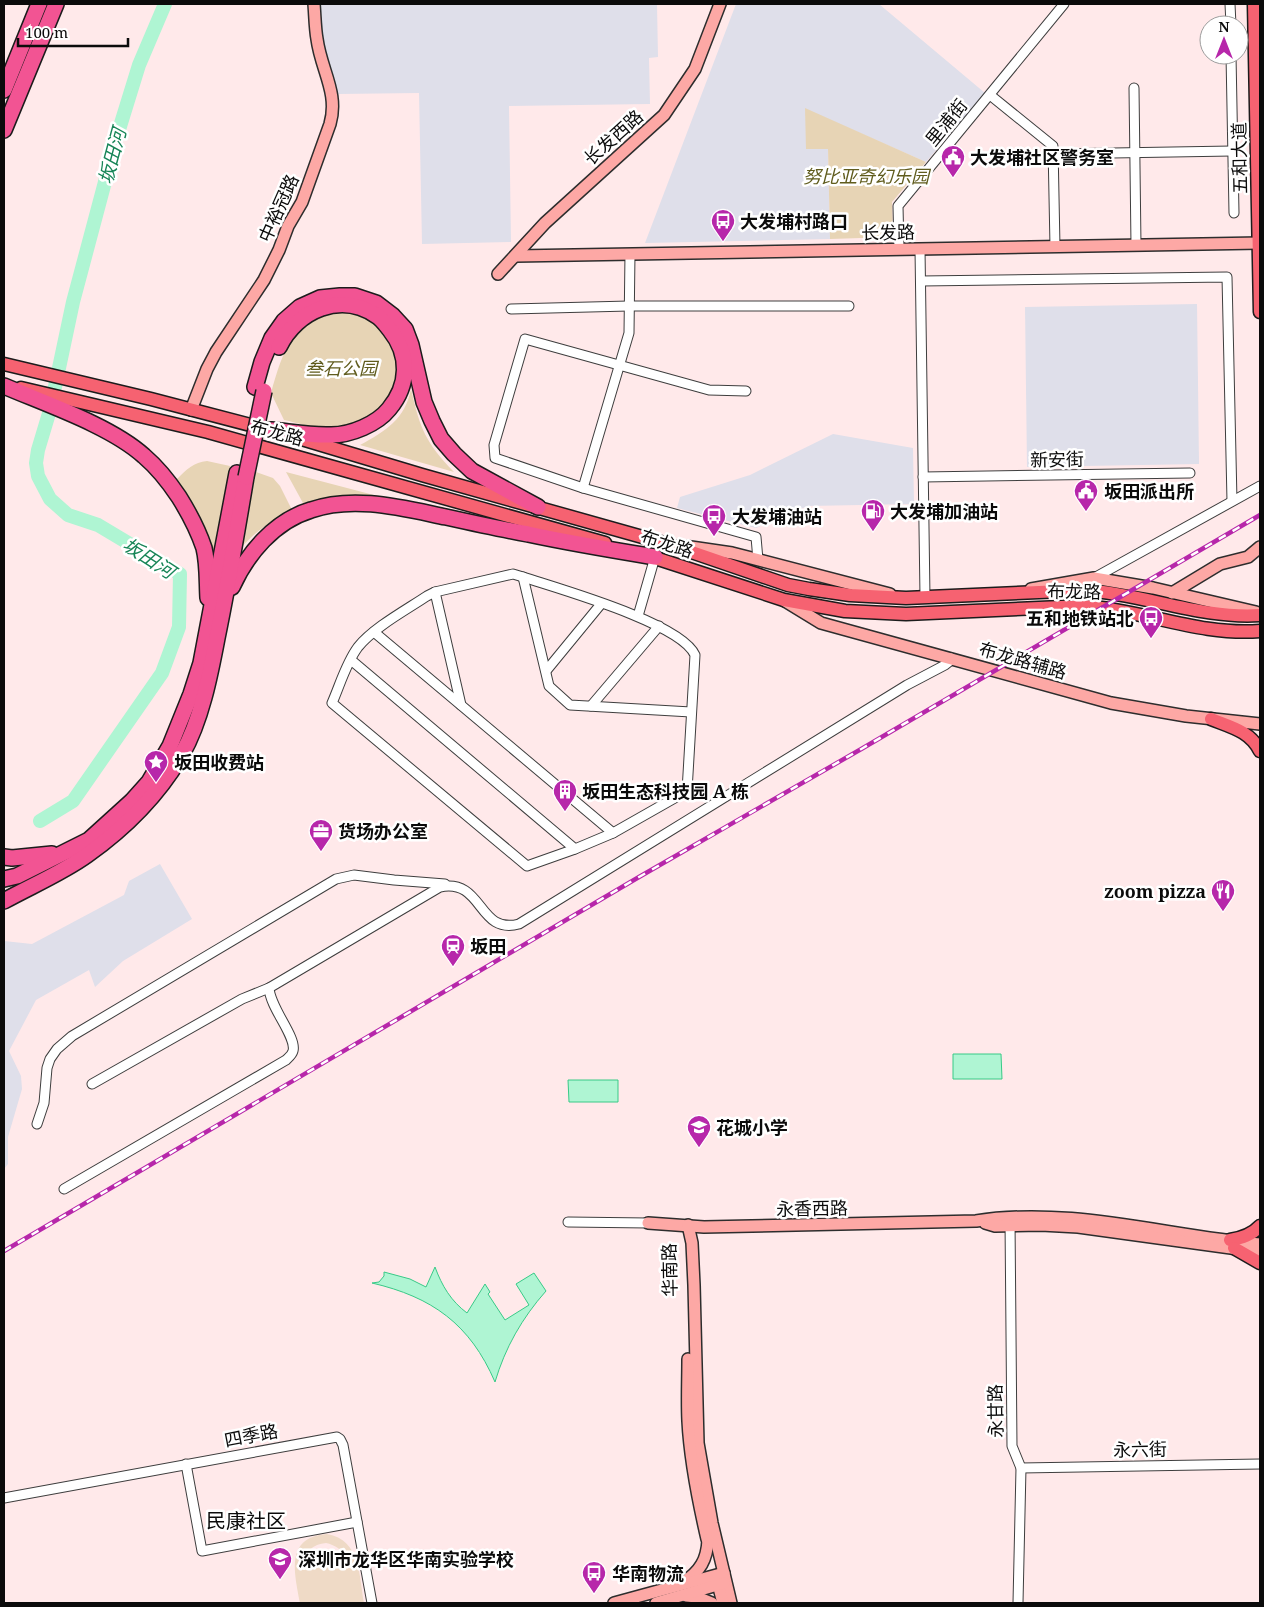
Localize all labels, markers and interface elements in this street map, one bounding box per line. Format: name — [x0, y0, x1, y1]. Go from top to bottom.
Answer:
scale bar — [18, 15, 128, 47]
north arrow — [1199, 15, 1249, 65]
text: N — [1218, 17, 1230, 36]
text: 100 m — [25, 22, 68, 42]
street label: 里浦街 — [920, 93, 972, 151]
street label: 长发西路 — [578, 104, 648, 170]
water label: 坂田河 — [92, 121, 133, 187]
street label: 五和大道 — [1226, 122, 1252, 194]
public building icon: 大发埔社区警务室 — [940, 144, 966, 178]
place label: 大发埔社区警务室 — [970, 145, 1114, 169]
park label: 努比亚奇幻乐园 — [803, 164, 932, 188]
street label: 中裕冠路 — [252, 170, 304, 246]
bus stop icon: 大发埔村路口 — [710, 208, 736, 242]
place label: 大发埔村路口 — [740, 209, 848, 233]
street label: 长发路 — [861, 220, 915, 244]
park label: 叁石公园 — [305, 356, 380, 380]
street label: 布龙路 — [248, 413, 306, 451]
street label: 新安街 — [1030, 447, 1084, 471]
public building icon: 坂田派出所 — [1073, 478, 1099, 512]
place label: 坂田派出所 — [1104, 479, 1194, 503]
fuel station icon: 大发埔加油站 — [860, 498, 886, 532]
place label: 大发埔加油站 — [890, 499, 998, 523]
bus stop icon: 大发埔油站 — [701, 503, 727, 537]
place label: 大发埔油站 — [732, 504, 822, 528]
street label: 布龙路 — [638, 523, 696, 563]
water label: 坂田河 — [118, 532, 183, 587]
street label: 布龙路 — [1047, 579, 1101, 603]
bus stop icon: 五和地铁站北 — [1138, 605, 1164, 639]
place label: 五和地铁站北 — [1026, 606, 1134, 630]
street label: 布龙路辅路 — [976, 636, 1070, 684]
place icon: 坂田收费站 — [143, 749, 169, 783]
place label: 坂田收费站 — [174, 750, 264, 774]
building icon: 坂田生态科技园 A 栋 — [552, 778, 578, 812]
place label: 坂田生态科技园 A 栋 — [582, 779, 749, 803]
office icon: 货场办公室 — [308, 818, 334, 852]
place label: 货场办公室 — [338, 819, 428, 843]
restaurant icon: zoom pizza — [1210, 878, 1236, 912]
place label: zoom pizza — [1104, 879, 1206, 903]
station icon: 坂田 — [440, 933, 466, 967]
place label: 坂田 — [470, 934, 506, 958]
school or university icon: 花城小学 — [686, 1114, 712, 1148]
place label: 花城小学 — [716, 1115, 788, 1139]
street label: 永香西路 — [776, 1195, 848, 1221]
street label: 华南路 — [657, 1243, 681, 1297]
street label: 永甘路 — [983, 1384, 1007, 1438]
street label: 四季路 — [222, 1418, 280, 1452]
street label: 永六街 — [1113, 1437, 1167, 1461]
district label: 民康社区 — [206, 1507, 286, 1534]
school or university icon: 深圳市龙华区华南实验学校 — [267, 1546, 293, 1580]
place label: 深圳市龙华区华南实验学校 — [298, 1547, 514, 1571]
bus stop icon: 华南物流 — [581, 1560, 607, 1594]
place label: 华南物流 — [612, 1561, 684, 1585]

